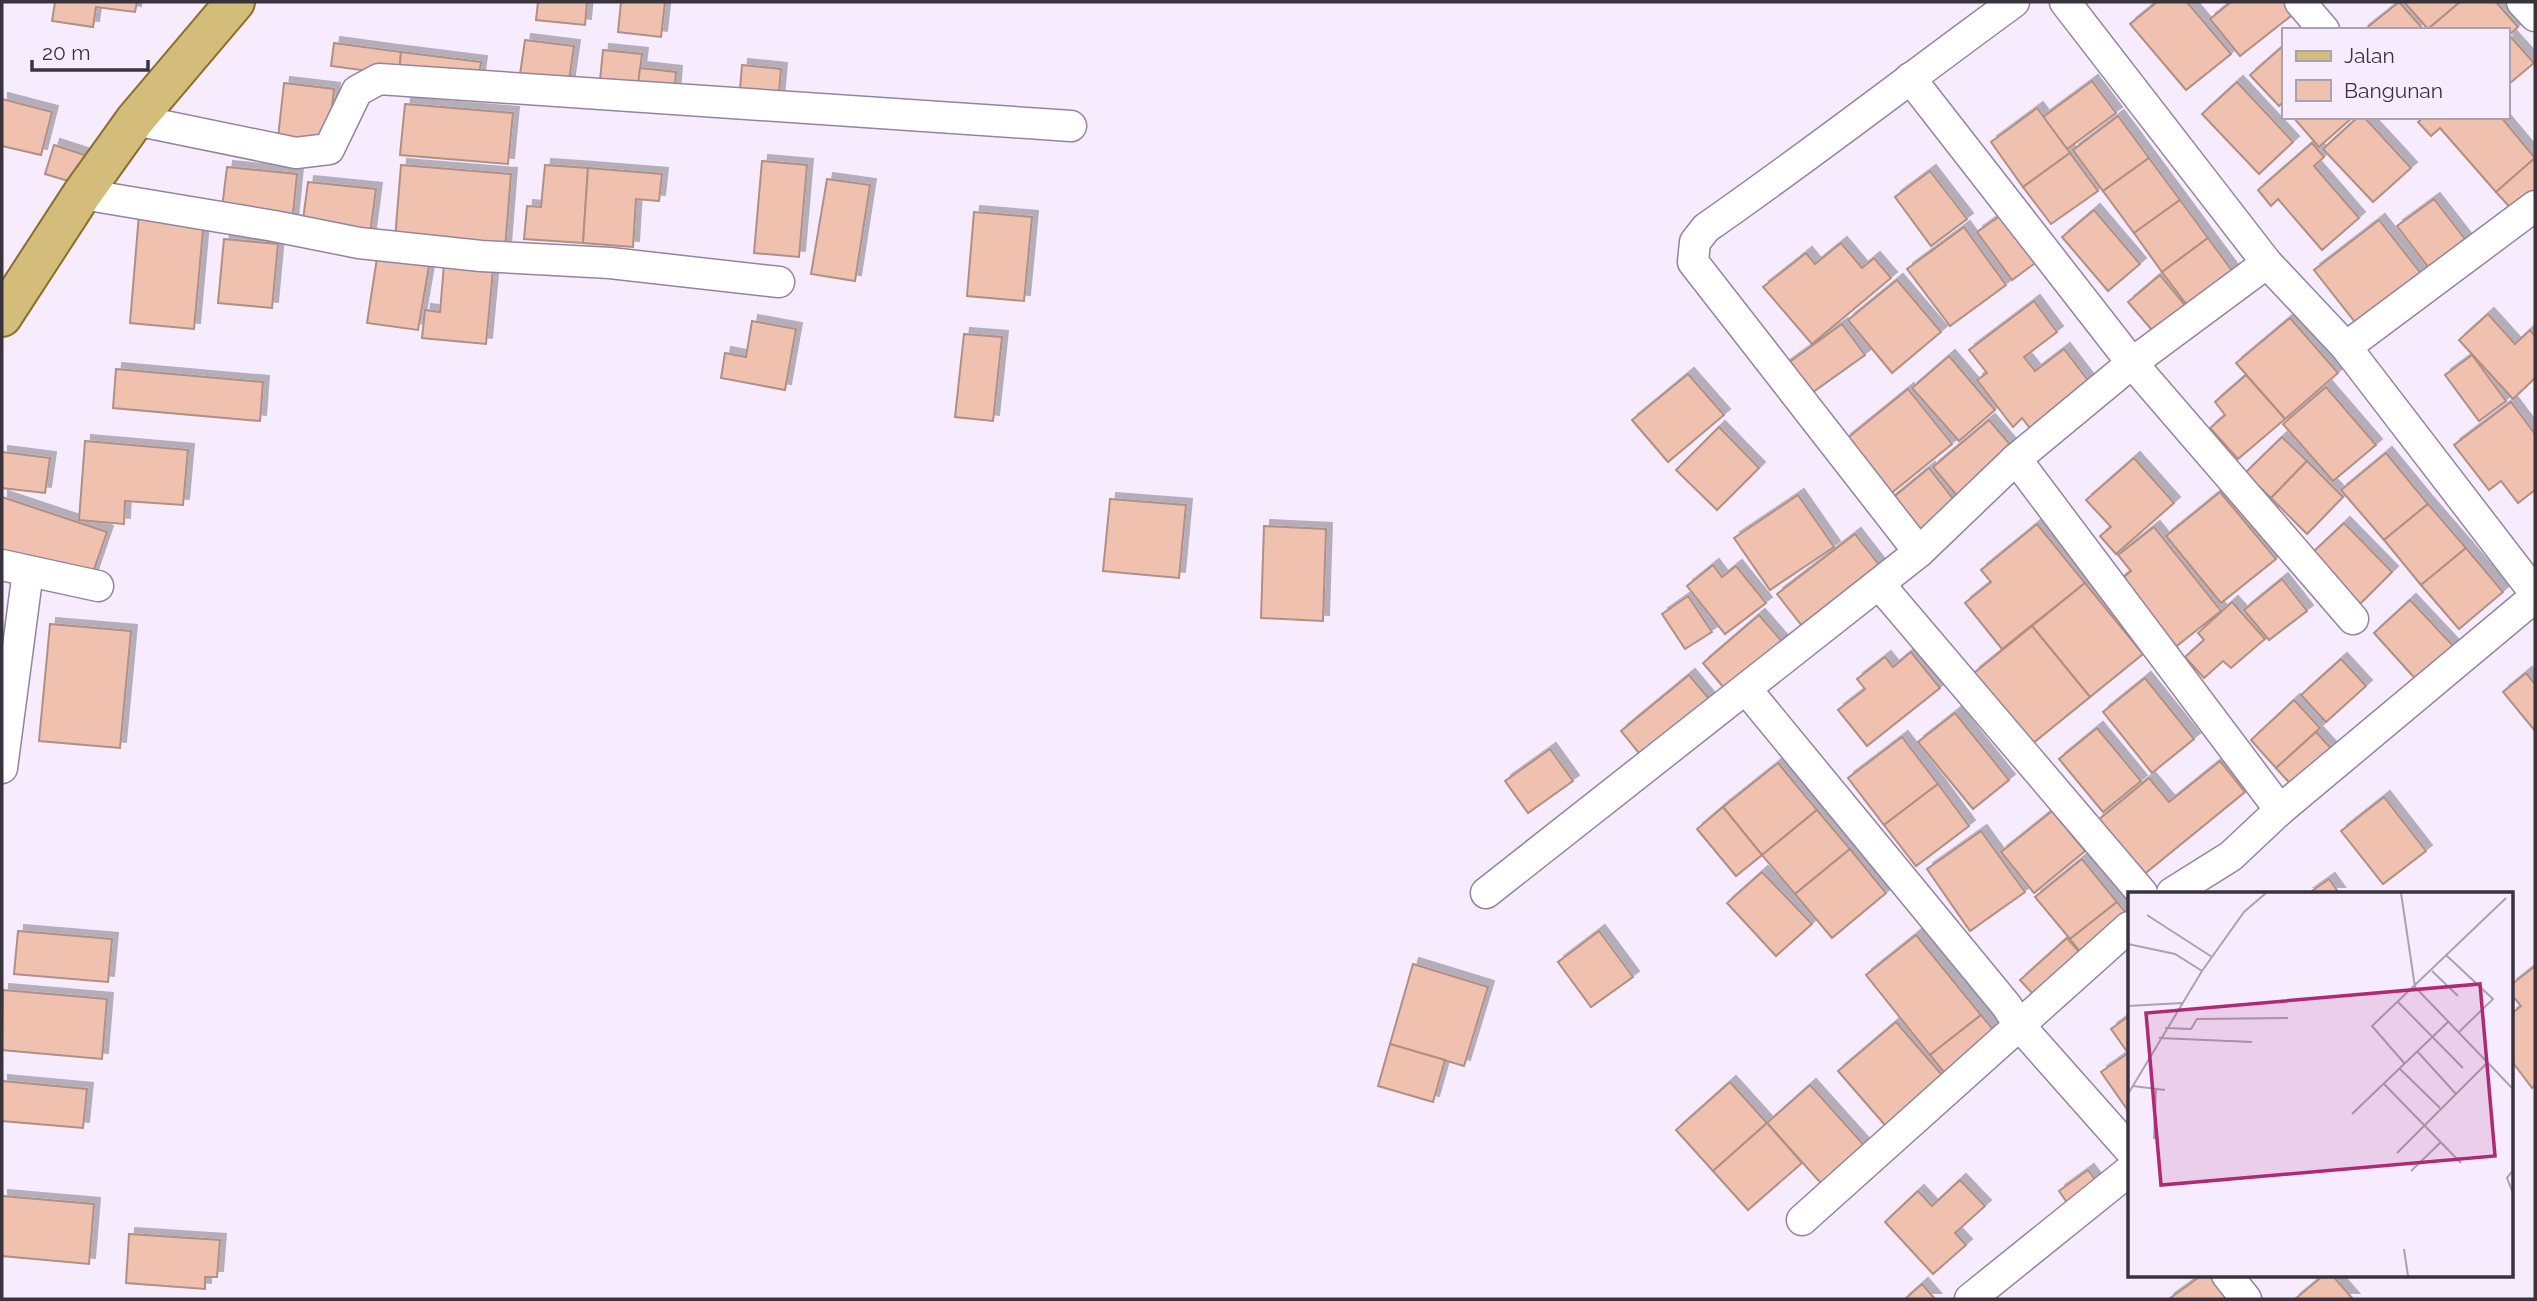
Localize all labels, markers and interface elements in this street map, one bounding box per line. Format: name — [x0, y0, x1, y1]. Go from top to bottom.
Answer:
scale bar — [32, 28, 147, 72]
legend — [2282, 28, 2509, 119]
text: 20 m — [42, 40, 90, 65]
text: Jalan — [2344, 43, 2395, 68]
text: Bangunan — [2344, 78, 2443, 103]
inset map — [2128, 892, 2512, 1276]

